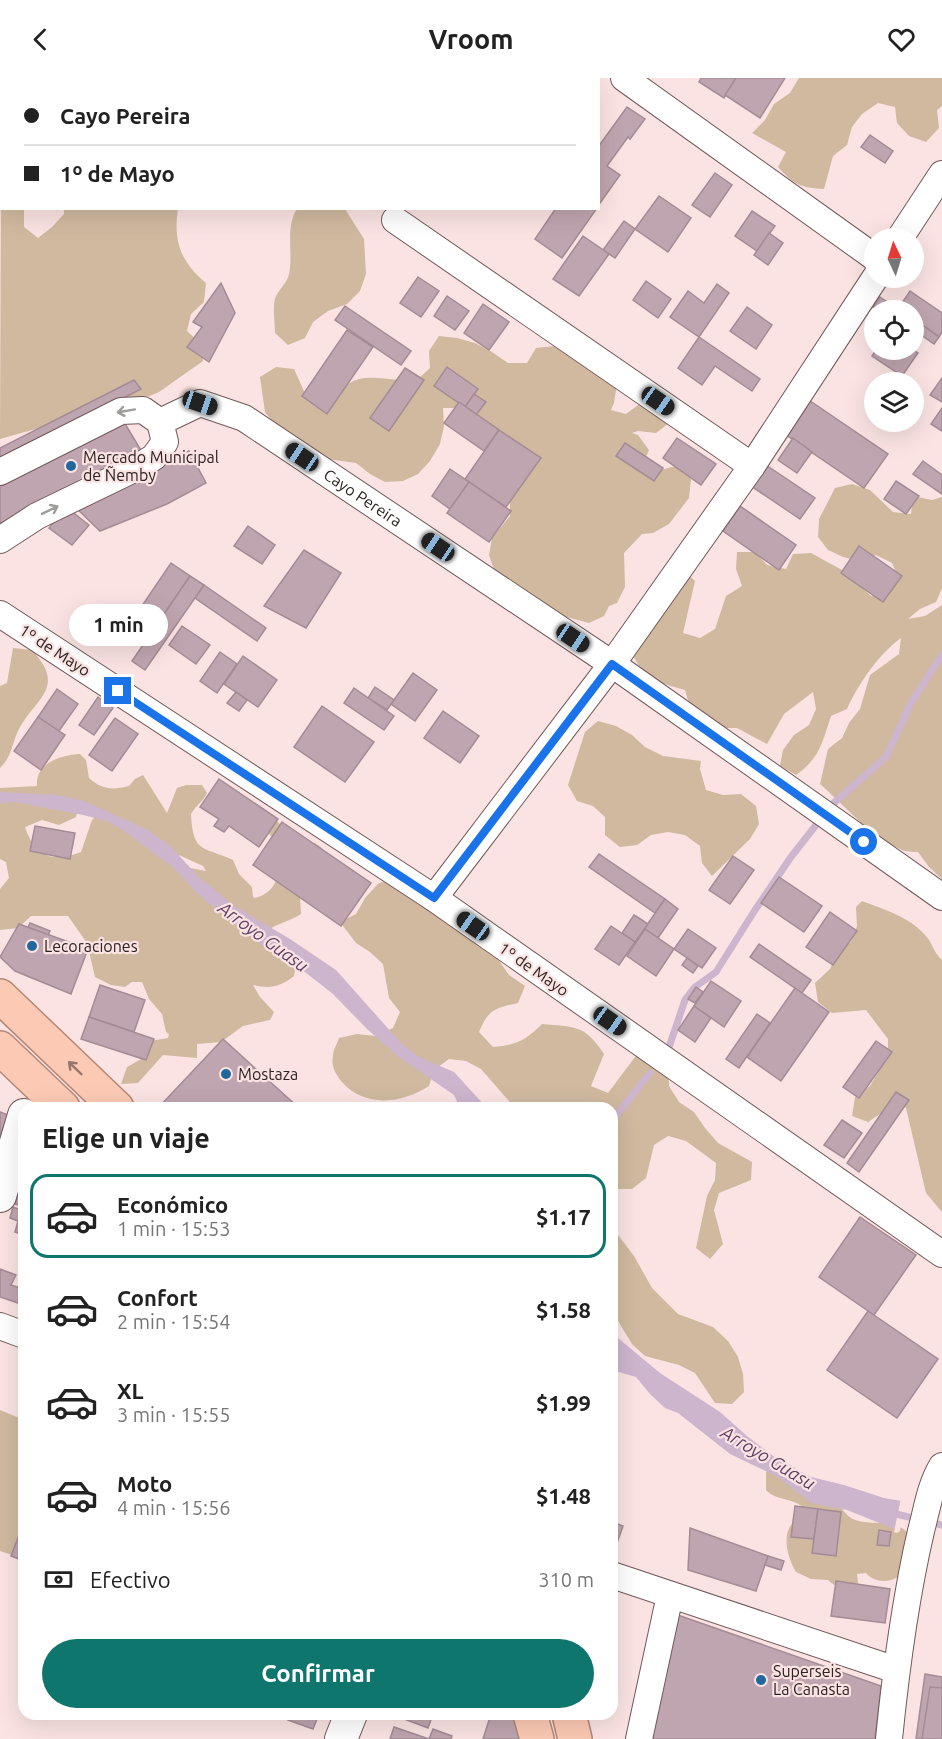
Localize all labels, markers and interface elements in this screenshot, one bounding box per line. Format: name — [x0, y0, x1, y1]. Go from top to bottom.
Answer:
icon: back — [24, 23, 57, 56]
icon: heart — [885, 23, 918, 56]
text: Vroom — [429, 24, 513, 54]
text: Cayo Pereira — [60, 103, 191, 128]
text: 1º de Mayo — [60, 161, 175, 186]
north arrow — [864, 228, 924, 288]
map controls — [864, 228, 924, 432]
button: locate — [864, 300, 924, 360]
button: layers — [864, 372, 924, 432]
car — [638, 383, 678, 419]
car — [180, 389, 220, 417]
one-way arrow — [117, 406, 136, 417]
car — [282, 439, 322, 475]
place label: Mercado Municipal de Ñemby — [83, 448, 219, 484]
marker: Mercado Municipal de Ñemby — [64, 459, 78, 473]
street label: Cayo Pereira — [321, 465, 405, 530]
one-way arrow — [40, 504, 58, 515]
car — [418, 529, 458, 565]
callout: 1 min — [68, 604, 168, 646]
text: 1 min — [93, 613, 144, 636]
street label: 1º de Mayo — [16, 620, 94, 680]
car — [553, 620, 593, 656]
route end — [104, 677, 131, 704]
route start — [850, 828, 877, 855]
water label: Arroyo Guasu — [214, 896, 312, 976]
car — [453, 908, 493, 944]
place label: Lecoraciones — [44, 937, 138, 955]
street label: 1º de Mayo — [496, 938, 572, 1000]
marker: Lecoraciones — [25, 939, 39, 953]
car — [590, 1003, 630, 1039]
one-way arrow — [68, 1061, 83, 1075]
place label: Mostaza — [238, 1065, 298, 1083]
marker: Mostaza — [219, 1067, 233, 1081]
text: Elige un viaje — [42, 1123, 210, 1153]
icon: car — [45, 1189, 99, 1243]
text: Económico — [117, 1192, 228, 1217]
text: $1.17 — [536, 1204, 591, 1229]
text: 1 min · 15:53 — [117, 1217, 231, 1240]
icon: car — [45, 1282, 99, 1336]
text: Confort — [117, 1285, 198, 1310]
text: $1.58 — [536, 1297, 591, 1322]
text: 2 min · 15:54 — [117, 1310, 231, 1333]
icon: car — [45, 1375, 99, 1429]
text: XL — [117, 1378, 144, 1403]
text: $1.99 — [536, 1390, 591, 1415]
text: 3 min · 15:55 — [117, 1403, 231, 1426]
water label: Arroyo Guasu — [717, 1421, 819, 1493]
icon: car — [45, 1468, 99, 1522]
text: Moto — [117, 1471, 172, 1496]
text: $1.48 — [536, 1483, 591, 1508]
text: 4 min · 15:56 — [117, 1496, 231, 1519]
icon: cash — [42, 1563, 75, 1596]
text: Efectivo — [90, 1567, 171, 1592]
text: 310 m — [538, 1568, 594, 1591]
button: Confirmar — [42, 1639, 594, 1708]
place label: Superseis La Canasta — [773, 1662, 850, 1698]
marker: Superseis La Canasta — [754, 1673, 768, 1687]

